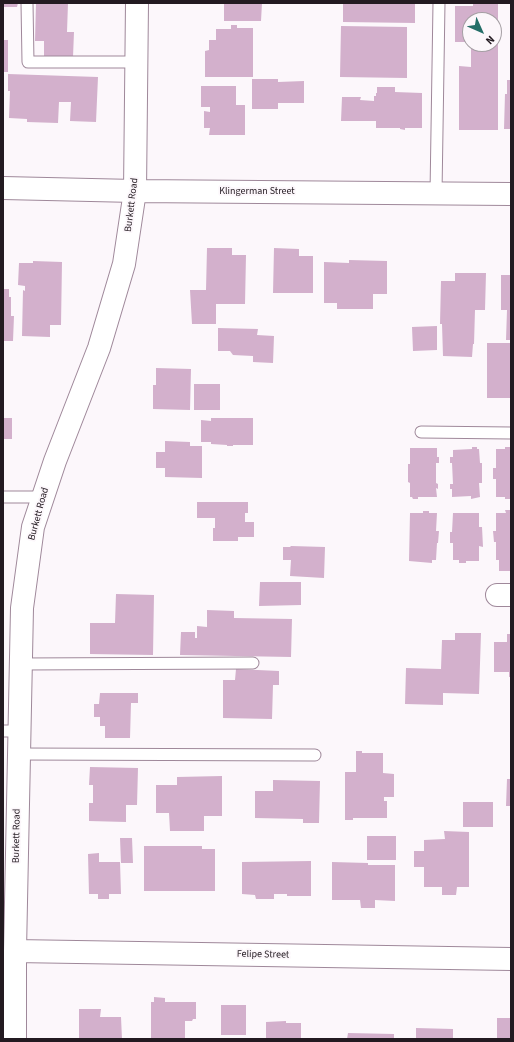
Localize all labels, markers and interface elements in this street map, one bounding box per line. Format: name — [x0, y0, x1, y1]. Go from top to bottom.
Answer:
north arrow — [462, 12, 502, 52]
text: N — [482, 32, 498, 48]
street label: Burkett Road — [123, 177, 141, 233]
street label: Klingerman Street — [219, 186, 295, 198]
street label: Burkett Road — [26, 486, 52, 542]
street label: Burkett Road — [11, 809, 23, 863]
street label: Felipe Street — [237, 949, 289, 961]

